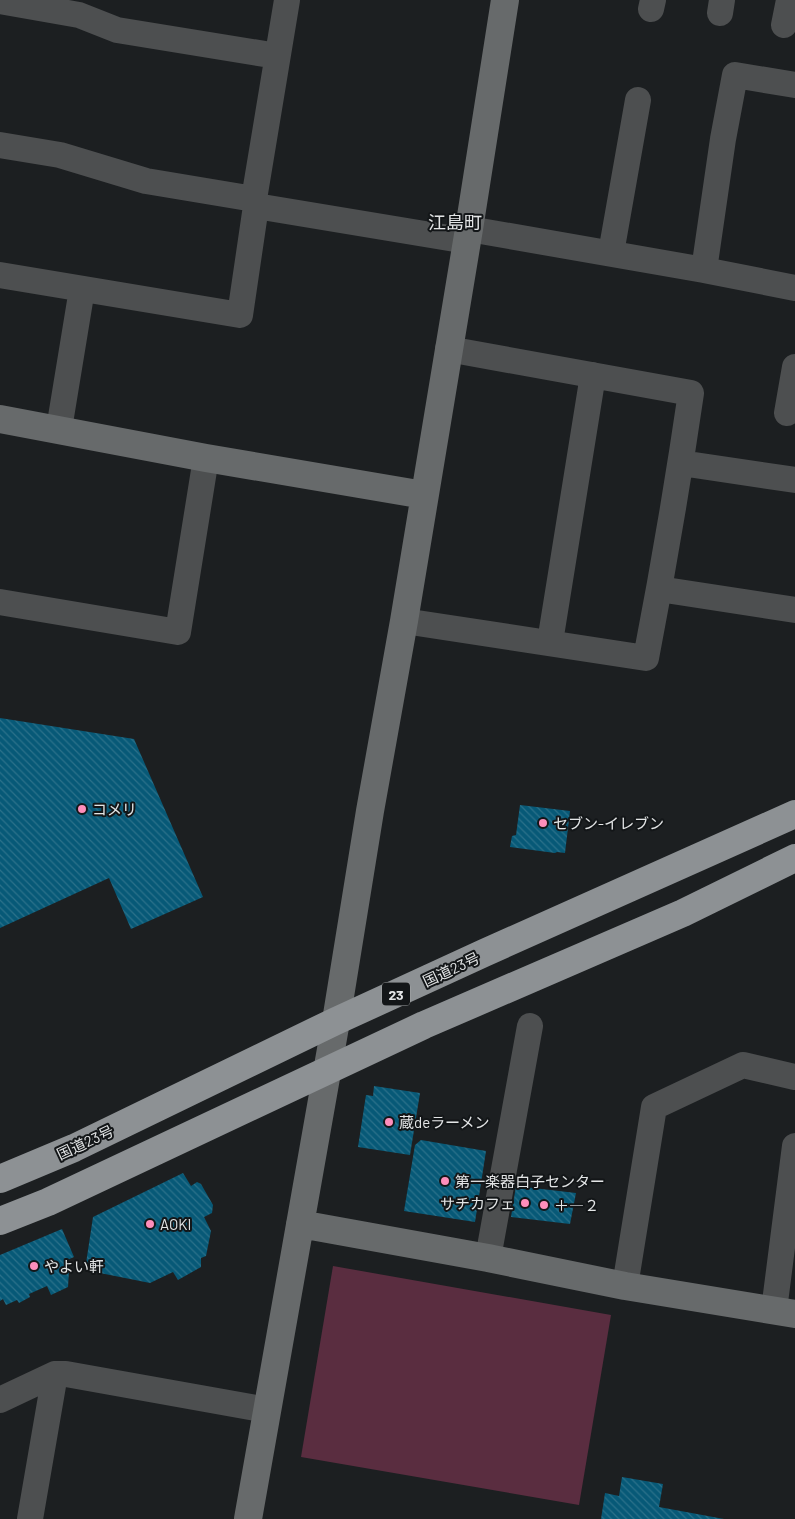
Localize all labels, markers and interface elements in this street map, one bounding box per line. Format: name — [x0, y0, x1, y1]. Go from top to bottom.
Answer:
district label: 江島町 — [428, 211, 482, 233]
place label: コメリ — [92, 800, 137, 818]
marker: コメリ — [76, 803, 88, 815]
place label: セブン-イレブン — [553, 814, 664, 832]
marker: セブン-イレブン — [537, 817, 549, 829]
street label: 国道23号 — [420, 948, 482, 990]
road number: 23 — [382, 982, 410, 1006]
place label: 蔵deラーメン — [399, 1113, 490, 1131]
marker: 蔵deラーメン — [383, 1116, 395, 1128]
street label: 国道23号 — [54, 1121, 116, 1163]
place label: 第一楽器白子センター — [455, 1172, 605, 1190]
marker: 第一楽器白子センター — [439, 1175, 451, 1187]
place label: サチカフェ — [440, 1194, 515, 1212]
place label: ＋―２ — [554, 1196, 599, 1214]
marker: サチカフェ — [519, 1197, 531, 1209]
marker: ＋―２ — [538, 1199, 550, 1211]
place label: AOKI — [160, 1215, 191, 1233]
marker: AOKI — [144, 1218, 156, 1230]
place label: やよい軒 — [44, 1257, 104, 1275]
marker: やよい軒 — [28, 1260, 40, 1272]

